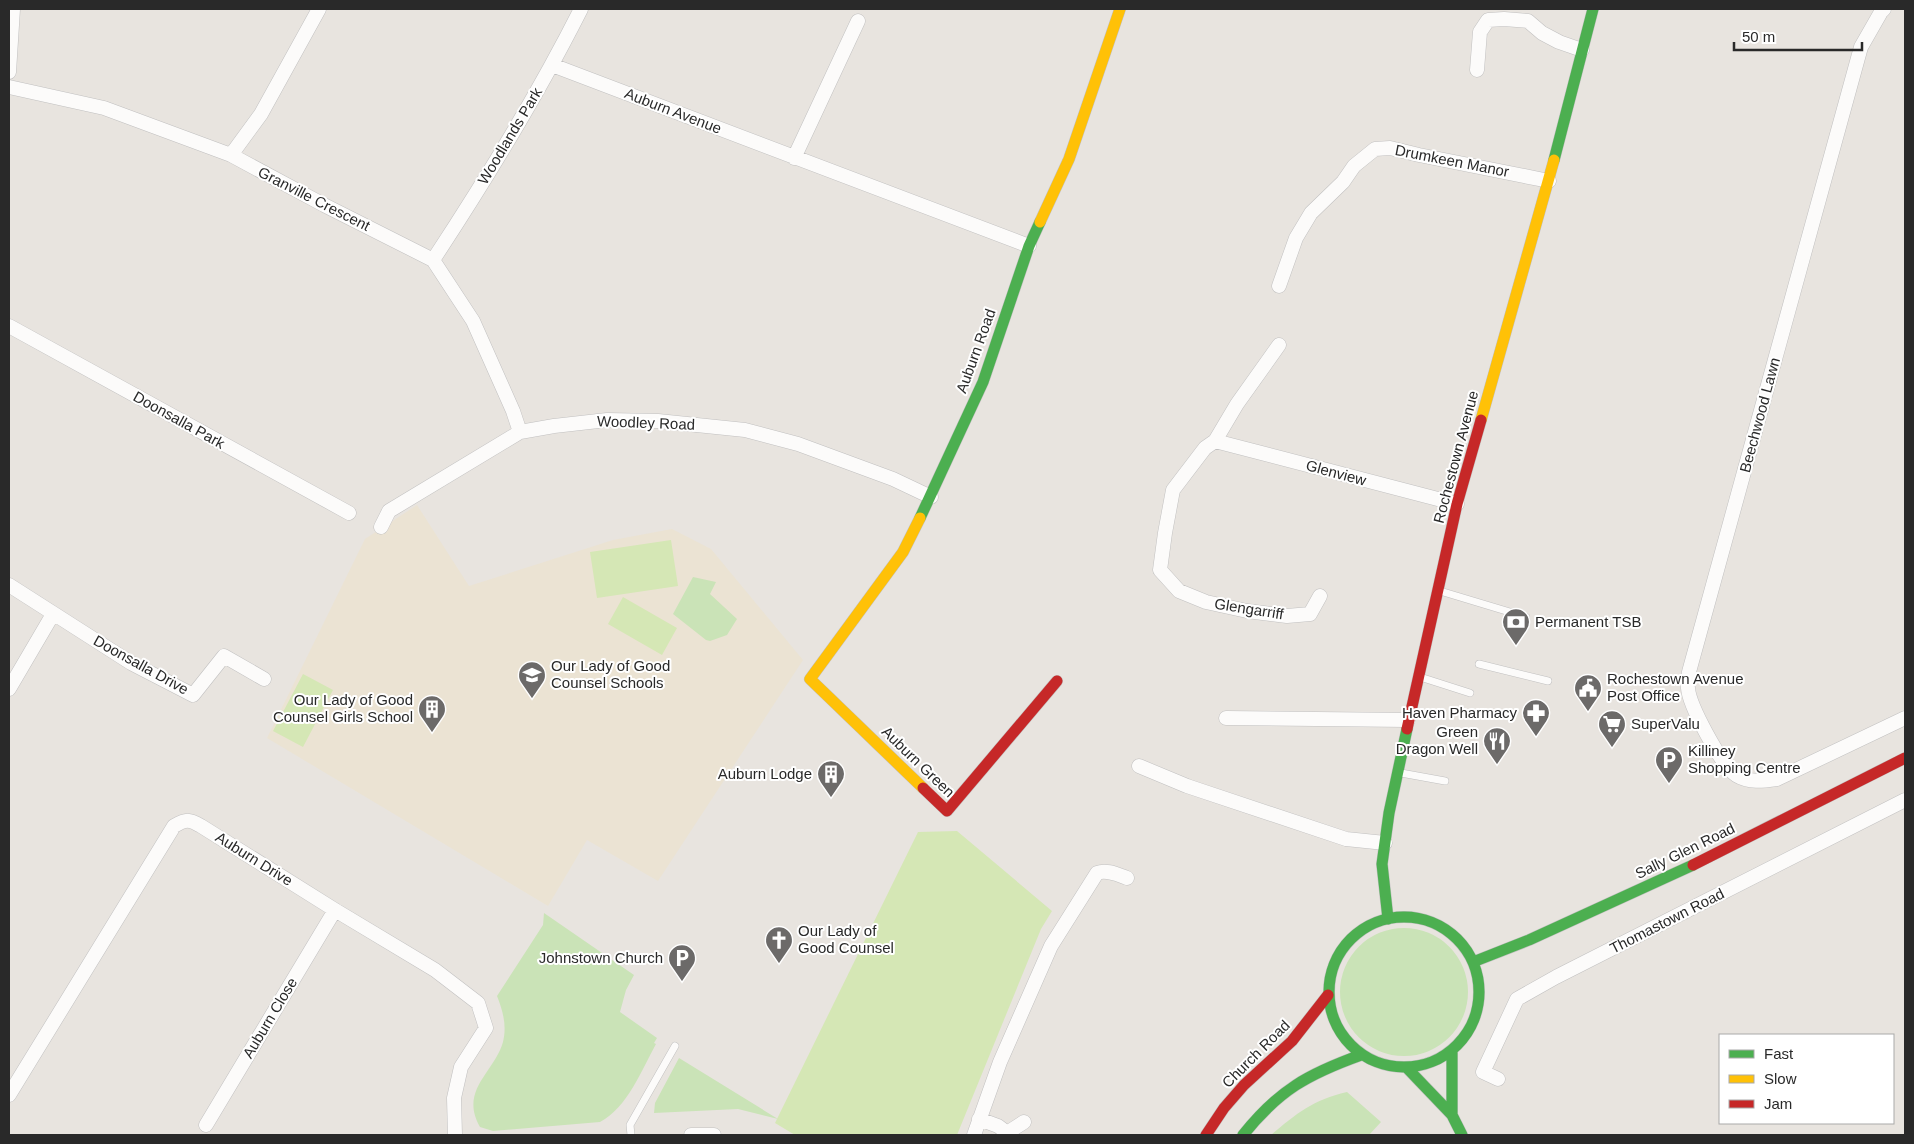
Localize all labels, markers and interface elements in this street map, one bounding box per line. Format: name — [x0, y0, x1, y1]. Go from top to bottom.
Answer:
scale bar — [1734, 20, 1862, 52]
text: 50 m — [1742, 28, 1775, 45]
street label: Woodlands Park — [474, 84, 545, 187]
street label: Auburn Avenue — [622, 84, 724, 137]
street label: Drumkeen Manor — [1394, 141, 1511, 180]
street label: Granville Crescent — [255, 163, 374, 235]
street label: Auburn Road — [952, 306, 999, 395]
street label: Beechwood Lawn — [1736, 355, 1783, 474]
street label: Doonsalla Park — [131, 387, 228, 452]
street label: Rochestown Avenue — [1430, 389, 1481, 525]
street label: Woodley Road — [597, 412, 695, 433]
street label: Glenview — [1304, 456, 1368, 489]
street label: Glengarriff — [1213, 595, 1286, 622]
bank icon: Permanent TSB — [1501, 607, 1531, 646]
place label: Permanent TSB — [1535, 613, 1641, 630]
street label: Doonsalla Drive — [91, 631, 192, 698]
place label: Our Lady of Good Counsel Schools — [551, 657, 670, 691]
school or university icon: Our Lady of Good Counsel Schools — [517, 660, 547, 699]
place label: Rochestown Avenue Post Office — [1607, 670, 1744, 704]
public building icon: Rochestown Avenue Post Office — [1573, 673, 1603, 712]
place label: Our Lady of Good Counsel Girls School — [273, 691, 413, 725]
building icon: Our Lady of Good Counsel Girls School — [417, 694, 447, 733]
pharmacy icon: Haven Pharmacy — [1521, 698, 1551, 737]
place label: Haven Pharmacy — [1402, 704, 1517, 721]
supermarket icon: SuperValu — [1597, 709, 1627, 748]
place label: SuperValu — [1631, 715, 1700, 732]
street label: Auburn Green — [879, 723, 958, 800]
place label: Green Dragon Well — [1396, 723, 1478, 757]
restaurant icon: Green Dragon Well — [1482, 726, 1512, 765]
place label: Killiney Shopping Centre — [1688, 742, 1801, 776]
parking icon: Killiney Shopping Centre — [1654, 745, 1684, 784]
building icon: Auburn Lodge — [816, 759, 846, 798]
place label: Auburn Lodge — [718, 765, 812, 782]
street label: Sally Glen Road — [1632, 819, 1737, 882]
street label: Auburn Drive — [213, 828, 296, 889]
street label: Thomastown Road — [1607, 884, 1727, 957]
place label: Our Lady of Good Counsel — [798, 922, 894, 956]
church icon: Our Lady of Good Counsel — [764, 925, 794, 964]
parking icon: Johnstown Church — [667, 943, 697, 982]
place label: Johnstown Church — [539, 949, 663, 966]
street label: Auburn Close — [239, 974, 300, 1061]
street label: Church Road — [1218, 1016, 1293, 1091]
legend — [1719, 1034, 1894, 1124]
text: Fast — [1764, 1045, 1794, 1062]
text: Slow — [1764, 1070, 1797, 1087]
text: Jam — [1764, 1095, 1792, 1112]

